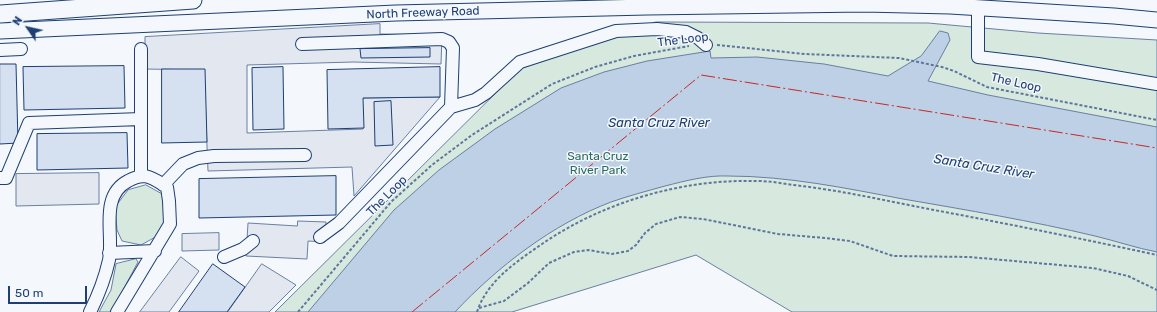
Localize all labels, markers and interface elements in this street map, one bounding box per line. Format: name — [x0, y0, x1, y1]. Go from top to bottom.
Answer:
street label: North Freeway Road — [366, 4, 480, 22]
north arrow — [8, 8, 48, 48]
text: N — [10, 14, 25, 28]
street label: The Loop — [657, 30, 709, 50]
street label: The Loop — [989, 70, 1043, 96]
water label: Santa Cruz River — [608, 115, 710, 131]
park label: Santa Cruz River Park — [567, 150, 629, 178]
water label: Santa Cruz River — [933, 151, 1035, 183]
street label: The Loop — [364, 173, 410, 219]
scale bar — [10, 278, 89, 304]
text: 50 m — [15, 286, 43, 300]

